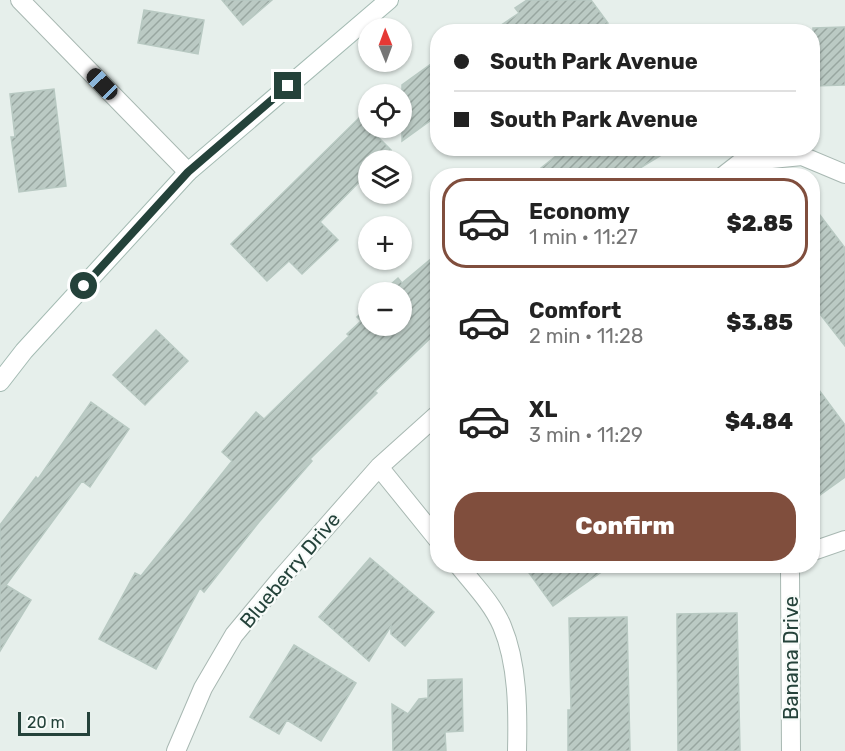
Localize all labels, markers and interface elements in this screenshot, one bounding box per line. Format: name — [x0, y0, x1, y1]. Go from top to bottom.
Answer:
north arrow — [358, 18, 412, 72]
map controls — [358, 18, 412, 336]
text: South Park Avenue — [490, 48, 698, 75]
car — [83, 65, 121, 103]
route end — [274, 72, 301, 99]
button: locate — [358, 84, 412, 138]
text: South Park Avenue — [490, 106, 698, 133]
button: layers — [358, 150, 412, 204]
icon: car — [457, 196, 511, 250]
text: Economy — [529, 198, 630, 225]
text: $2.85 — [726, 210, 793, 237]
button: + — [358, 216, 412, 270]
text: 1 min · 11:27 — [529, 225, 638, 249]
route start — [70, 272, 97, 299]
button: − — [358, 282, 412, 336]
icon: car — [457, 295, 511, 349]
text: Comfort — [529, 297, 621, 324]
text: $3.85 — [726, 309, 793, 336]
text: 2 min · 11:28 — [529, 324, 643, 348]
icon: car — [457, 394, 511, 448]
text: XL — [529, 396, 557, 423]
text: $4.84 — [725, 408, 793, 435]
text: 3 min · 11:29 — [529, 423, 643, 447]
button: Confirm — [454, 492, 796, 561]
street label: Blueberry Drive — [235, 507, 345, 633]
street label: Banana Drive — [779, 596, 803, 720]
scale bar — [18, 709, 90, 736]
text: 20 m — [27, 713, 65, 732]

